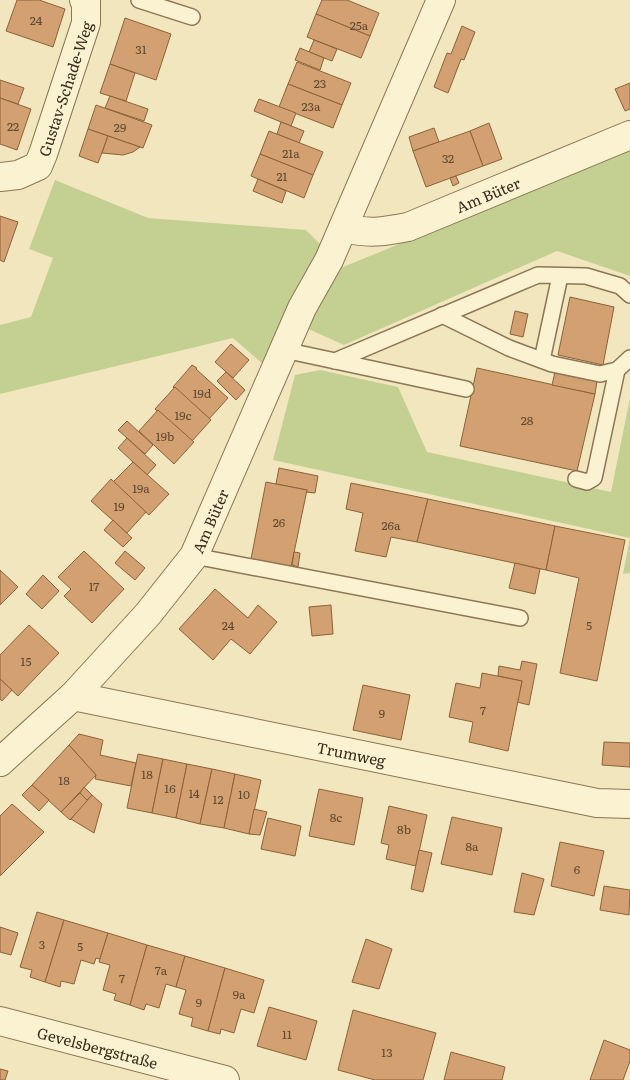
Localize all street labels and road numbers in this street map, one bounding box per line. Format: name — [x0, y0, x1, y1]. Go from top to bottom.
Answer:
street label: Gustav-Schade-Weg — [32, 17, 98, 159]
street label: Am Büter — [452, 170, 524, 218]
street label: Am Büter — [185, 485, 233, 557]
street label: Trumweg — [315, 735, 389, 771]
street label: Gevelsbergstraße — [35, 1020, 161, 1074]

